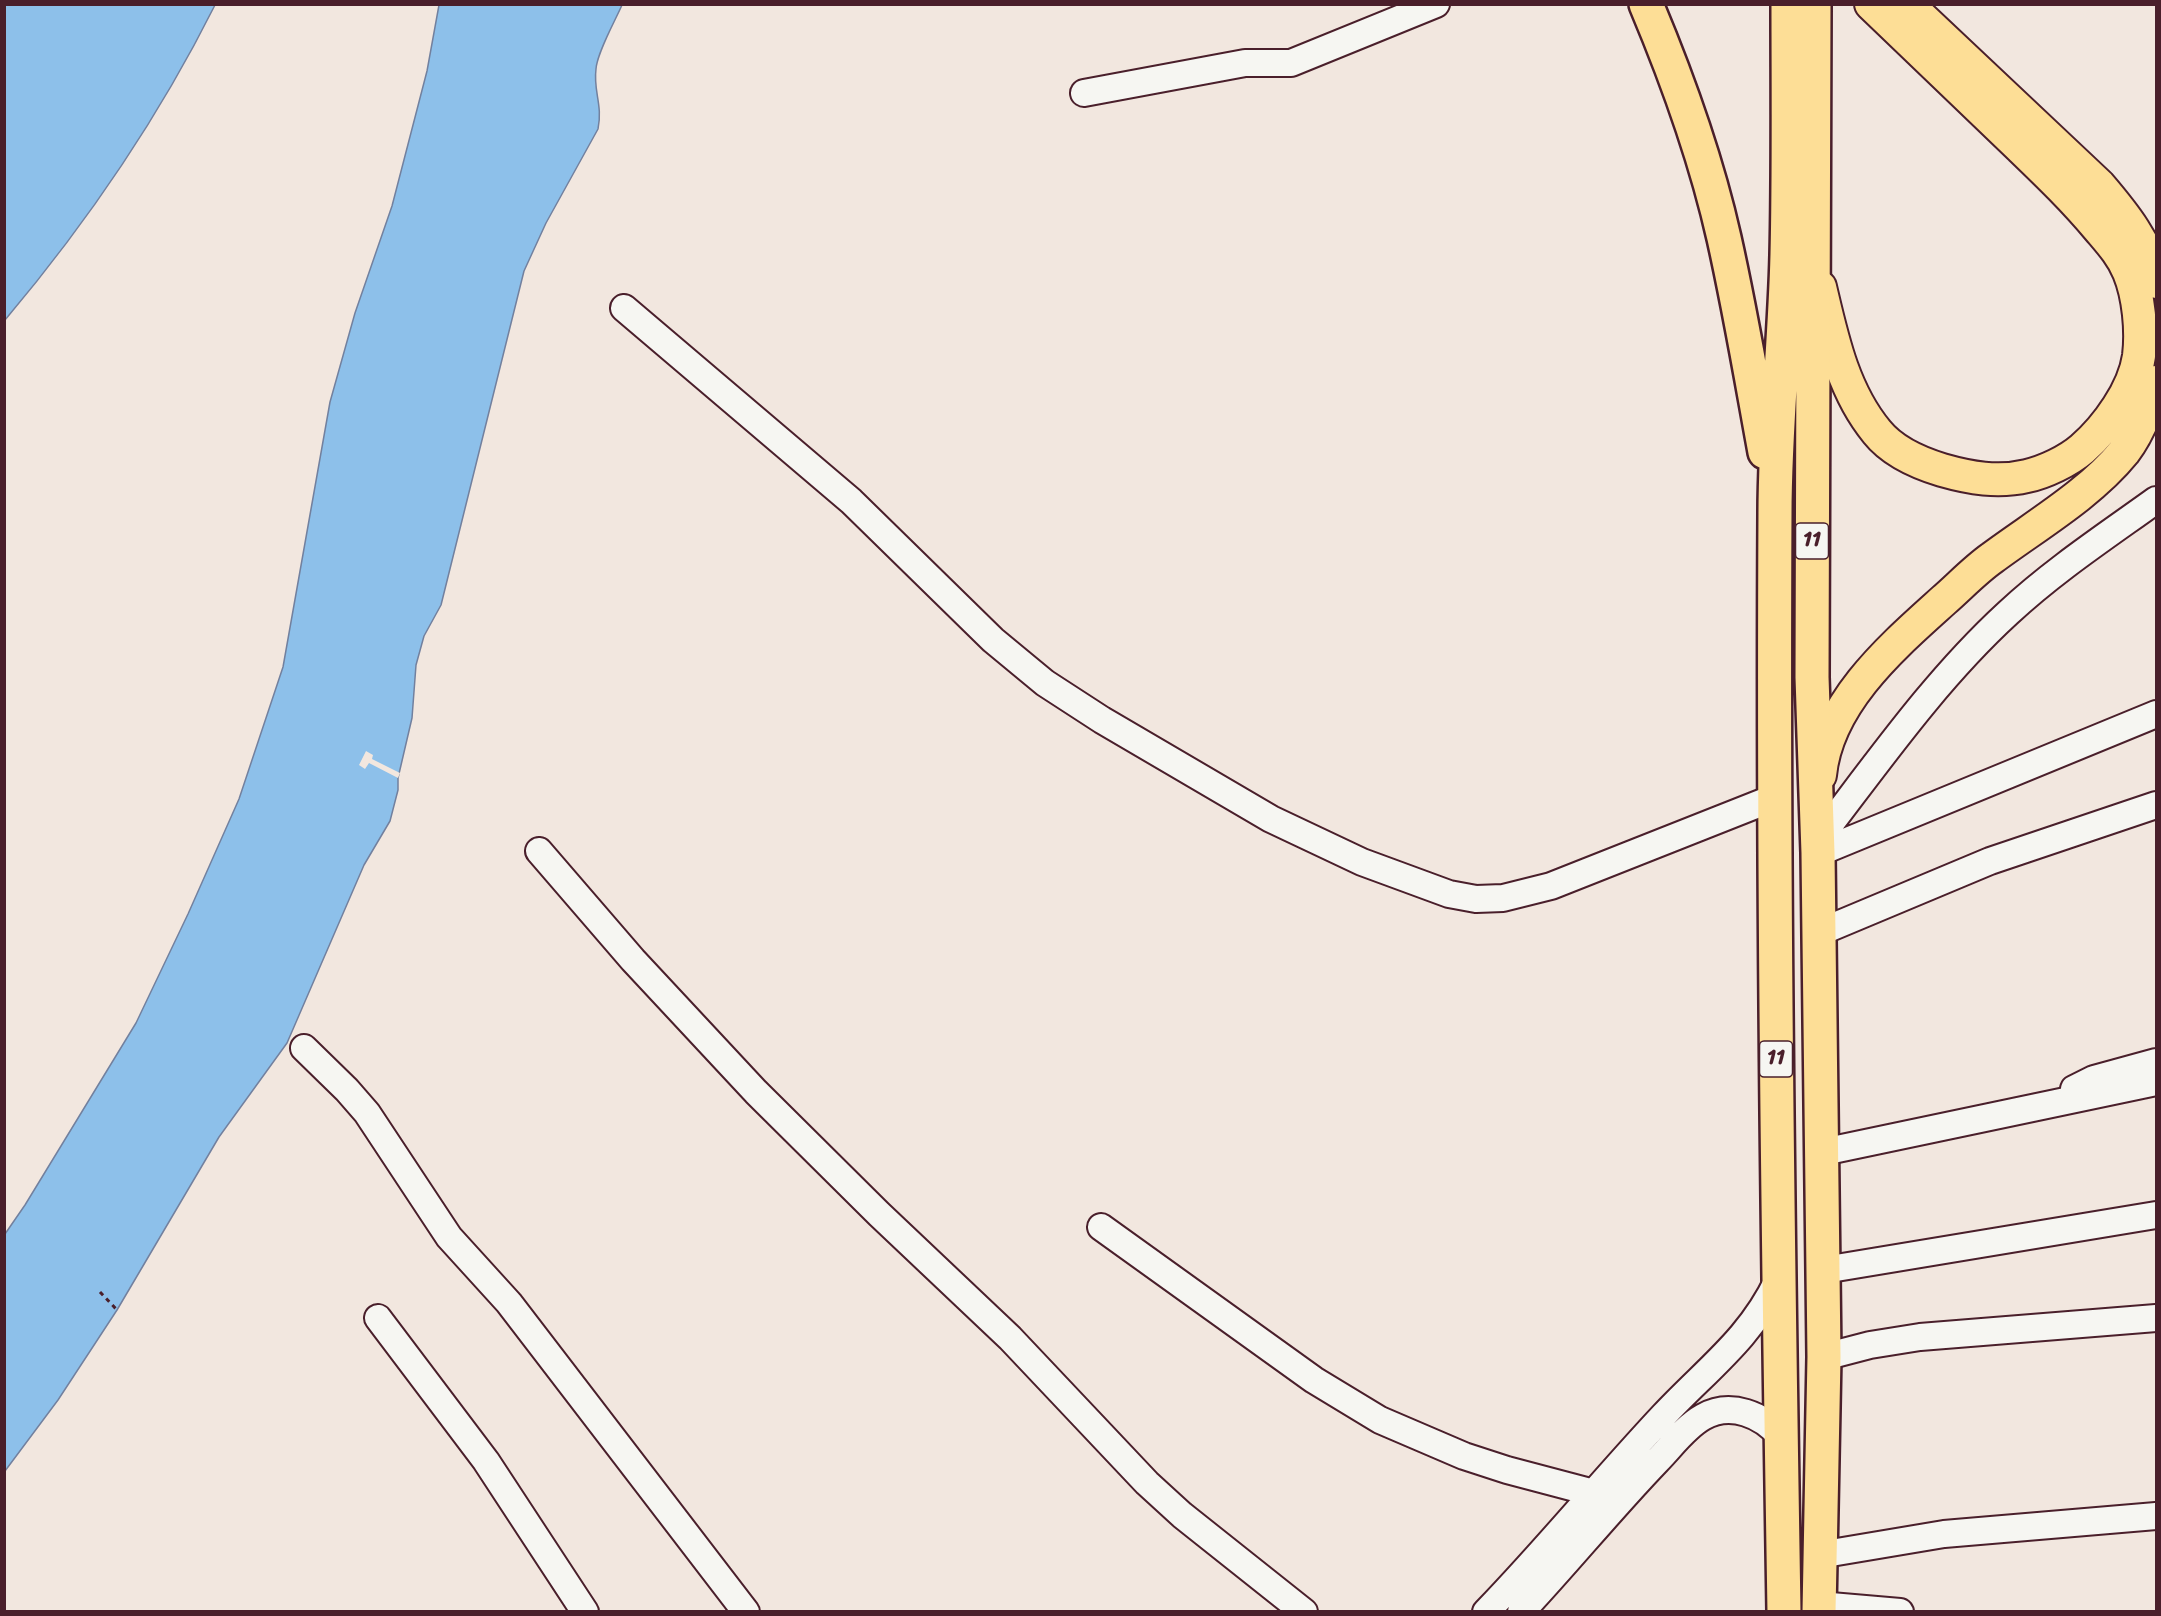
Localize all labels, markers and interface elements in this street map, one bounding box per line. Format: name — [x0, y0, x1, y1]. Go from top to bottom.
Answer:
road number: 11 — [1796, 523, 1828, 559]
road number: 11 — [1760, 1041, 1792, 1077]

